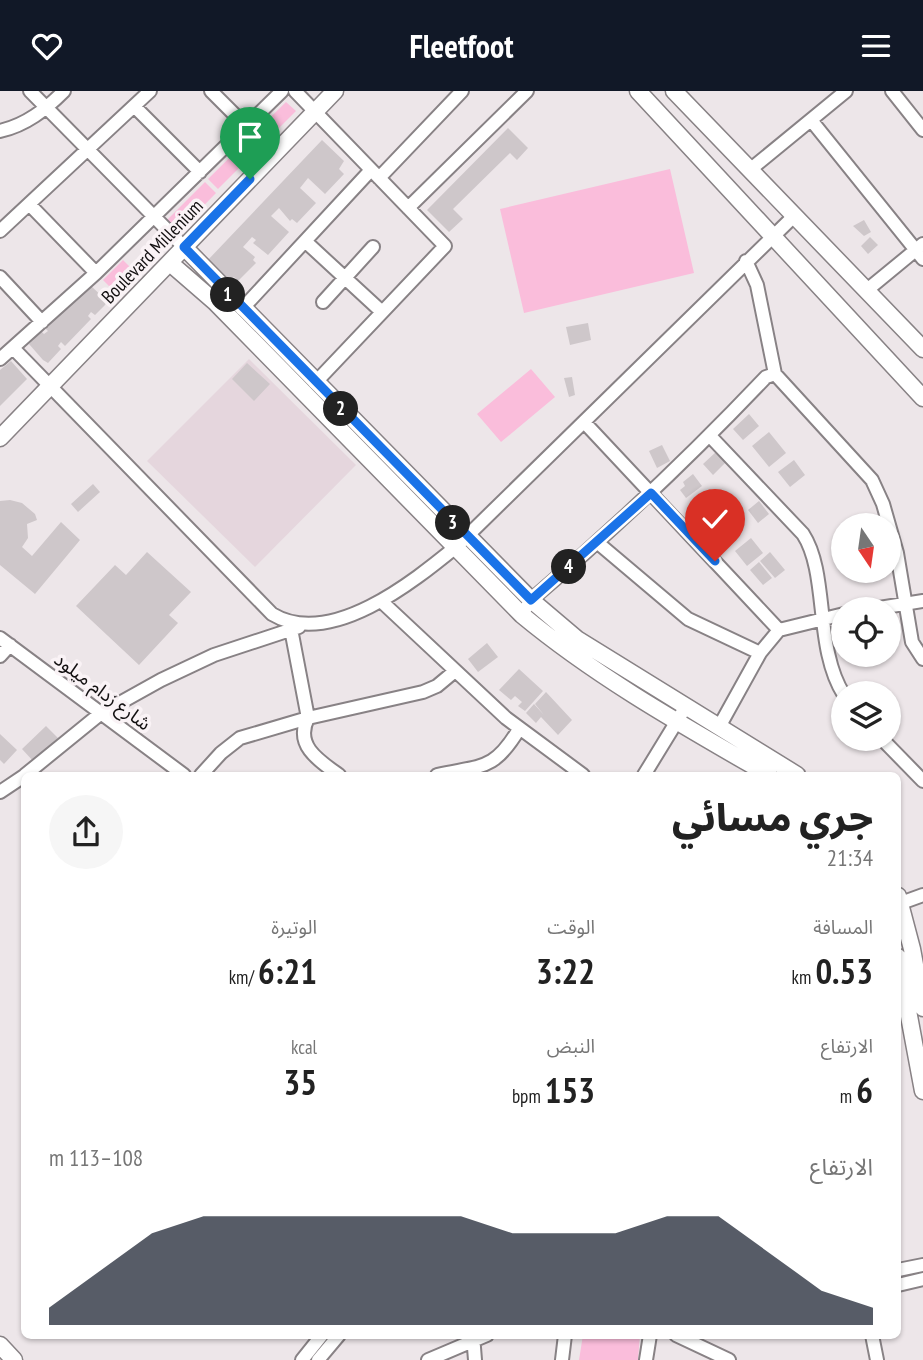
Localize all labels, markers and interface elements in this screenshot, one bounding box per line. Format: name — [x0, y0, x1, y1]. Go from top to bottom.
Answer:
text: Fleetfoot — [409, 25, 514, 67]
icon: heart — [28, 27, 66, 65]
icon: menu — [857, 27, 895, 65]
pin — [220, 107, 280, 179]
icon: arrive — [231, 118, 269, 156]
street label: Boulevard Millenium — [96, 194, 208, 308]
pin: 1 — [210, 277, 246, 313]
text: 1 — [223, 282, 232, 306]
pin: 2 — [324, 391, 358, 427]
text: 2 — [336, 396, 345, 420]
pin — [685, 489, 745, 561]
icon: check — [696, 500, 734, 538]
pin: 3 — [435, 505, 470, 541]
text: 3 — [448, 510, 457, 534]
north arrow — [831, 513, 901, 583]
map controls — [831, 513, 901, 751]
pin: 4 — [552, 549, 586, 585]
text: 4 — [564, 554, 573, 578]
button: locate — [831, 597, 901, 667]
street label: شارع زدام ميلود — [48, 647, 156, 738]
button: layers — [831, 681, 901, 751]
text: جري مسائي — [672, 792, 873, 841]
button: share — [49, 795, 123, 869]
text: 21:34 — [827, 843, 873, 872]
text: الوتيرة — [271, 915, 317, 939]
text: الوقت — [547, 915, 595, 939]
text: المسافة — [813, 915, 873, 939]
text: 6:21 — [258, 948, 317, 994]
text: 3:22 — [536, 948, 595, 994]
text: 0.53 — [815, 948, 873, 994]
text: /km — [229, 965, 258, 989]
text: km — [792, 965, 815, 989]
text: النبض — [547, 1034, 595, 1058]
text: الارتفاع — [821, 1034, 873, 1058]
text: kcal — [291, 1035, 317, 1059]
text: 35 — [284, 1059, 317, 1105]
text: 153 — [545, 1067, 595, 1113]
text: 6 — [856, 1067, 873, 1113]
text: bpm — [512, 1084, 545, 1108]
text: m — [840, 1084, 856, 1108]
text: 108–113 m — [49, 1143, 143, 1172]
text: الارتفاع — [810, 1152, 873, 1181]

